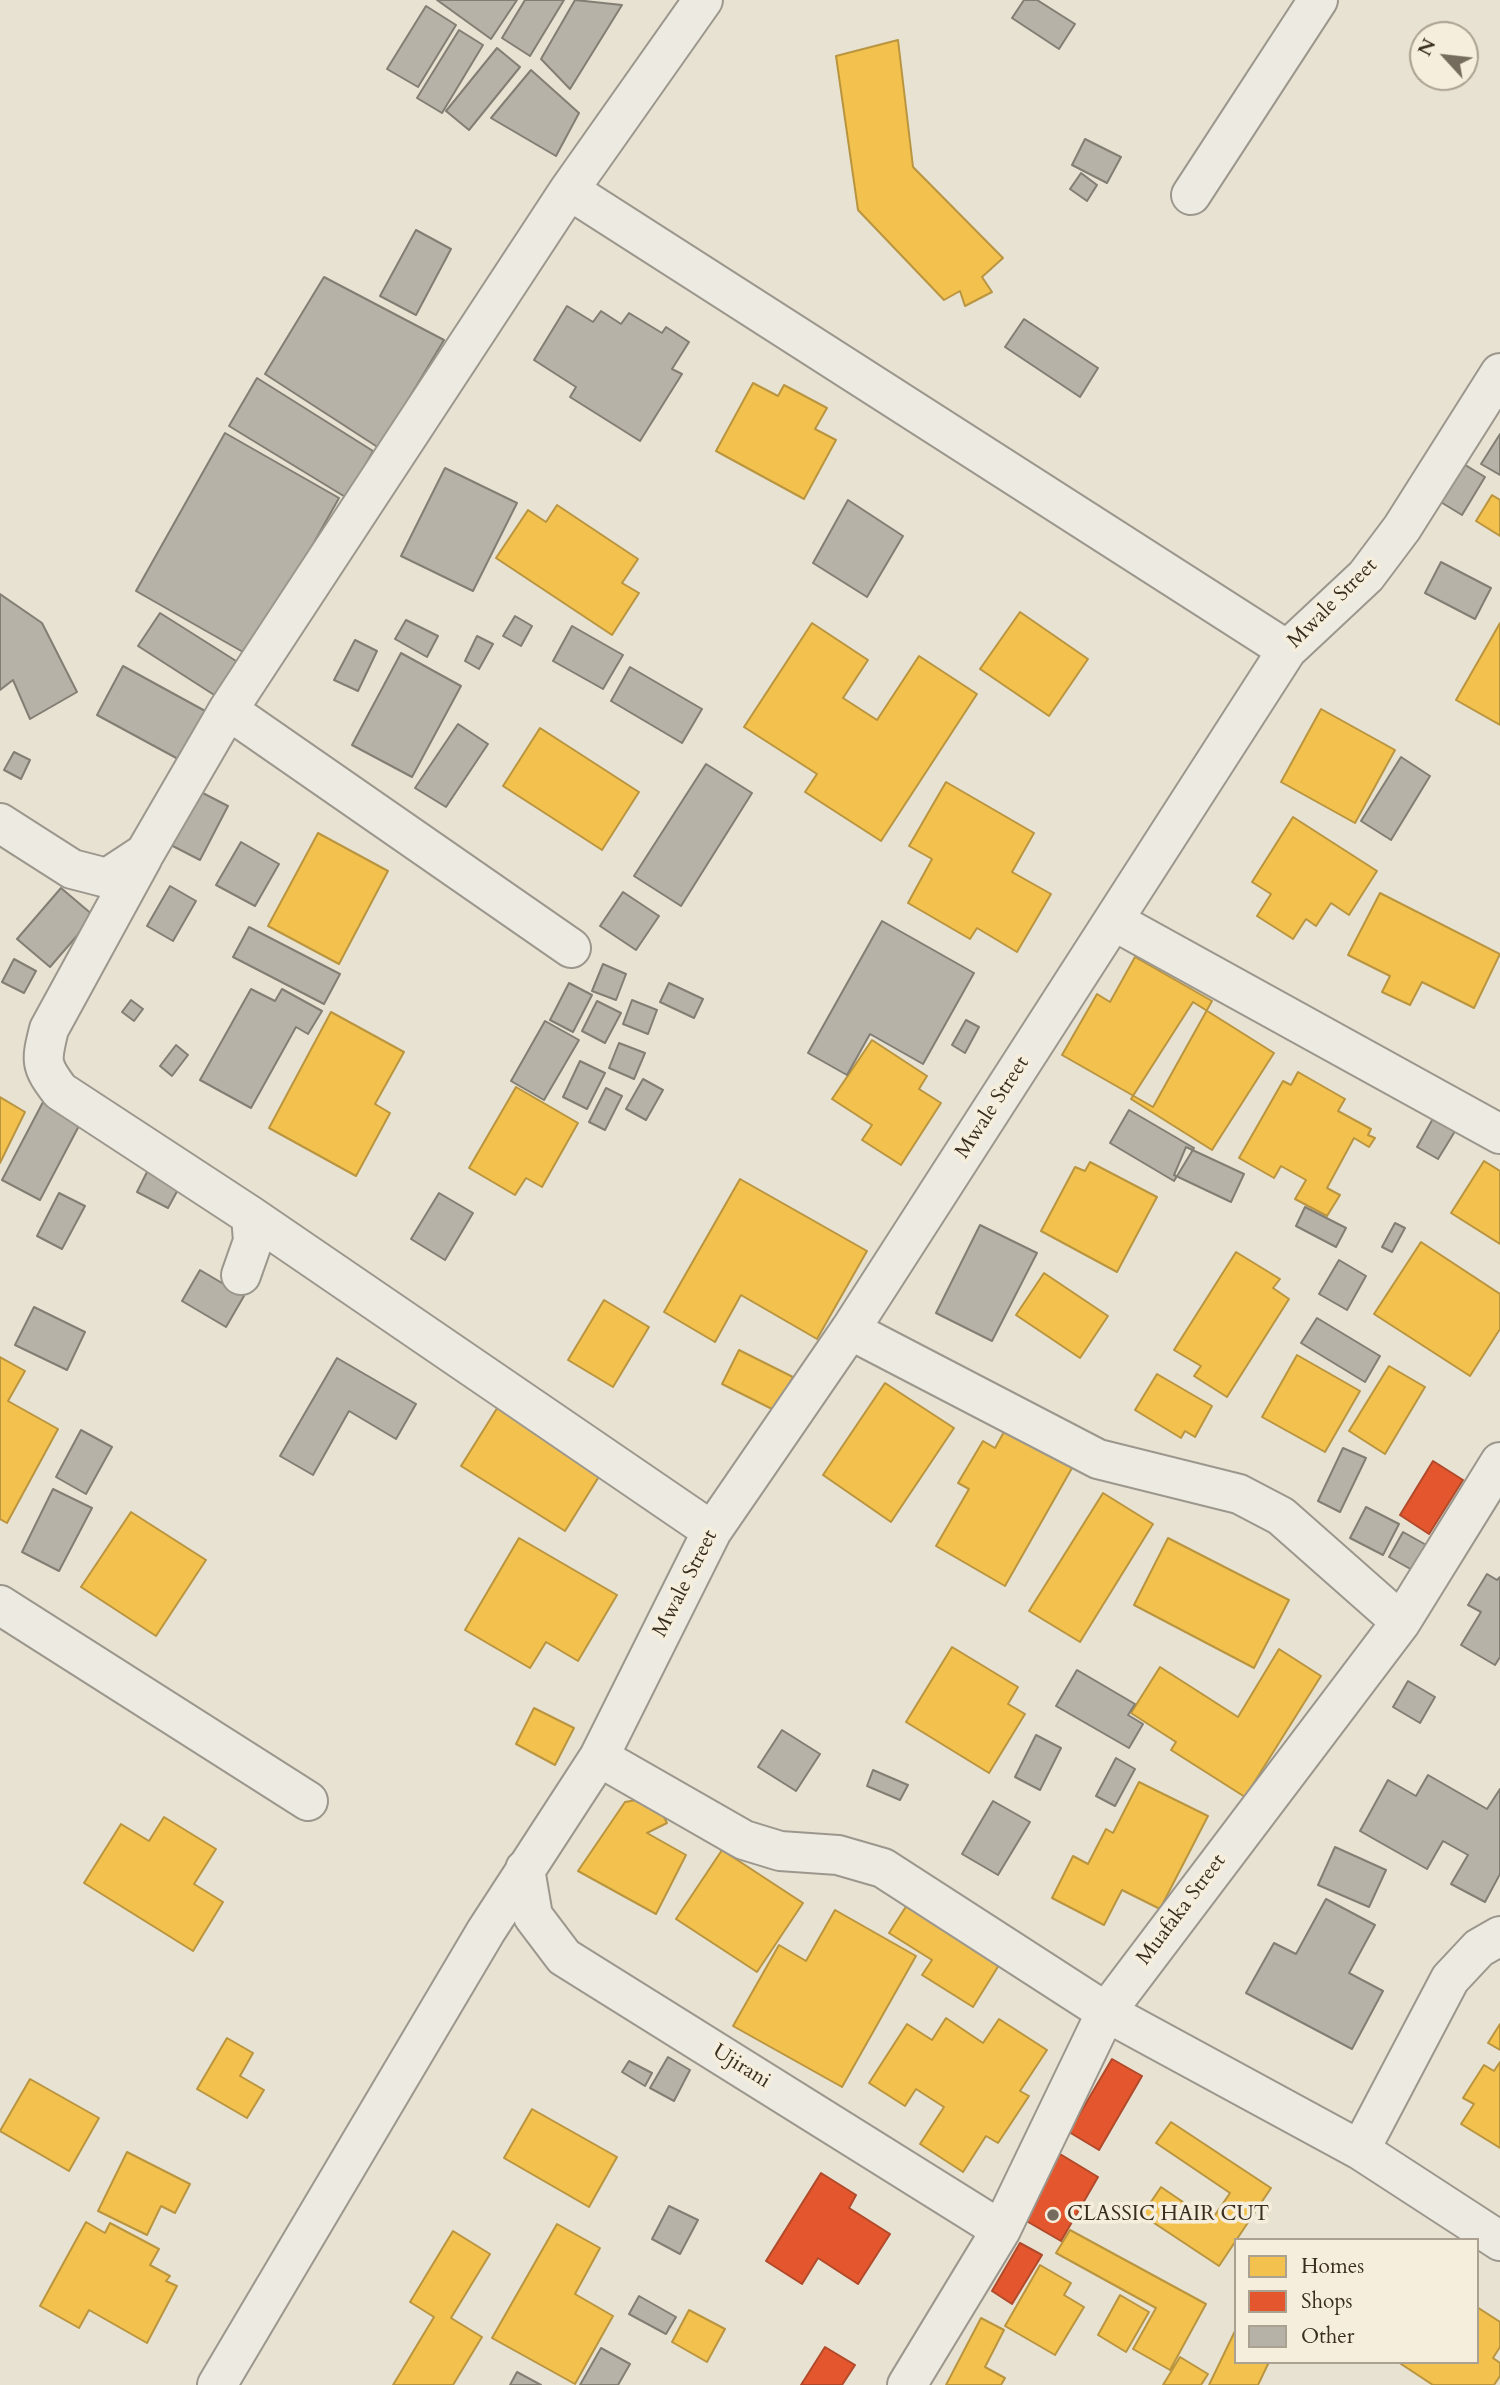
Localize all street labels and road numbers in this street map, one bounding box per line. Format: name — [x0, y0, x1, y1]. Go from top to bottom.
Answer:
street label: Mwale Street — [1283, 554, 1383, 654]
street label: Mwale Street — [951, 1052, 1035, 1164]
street label: Mwale Street — [648, 1526, 724, 1642]
street label: Muafaka Street — [1132, 1850, 1232, 1970]
street label: Ujirani — [707, 2039, 775, 2095]

